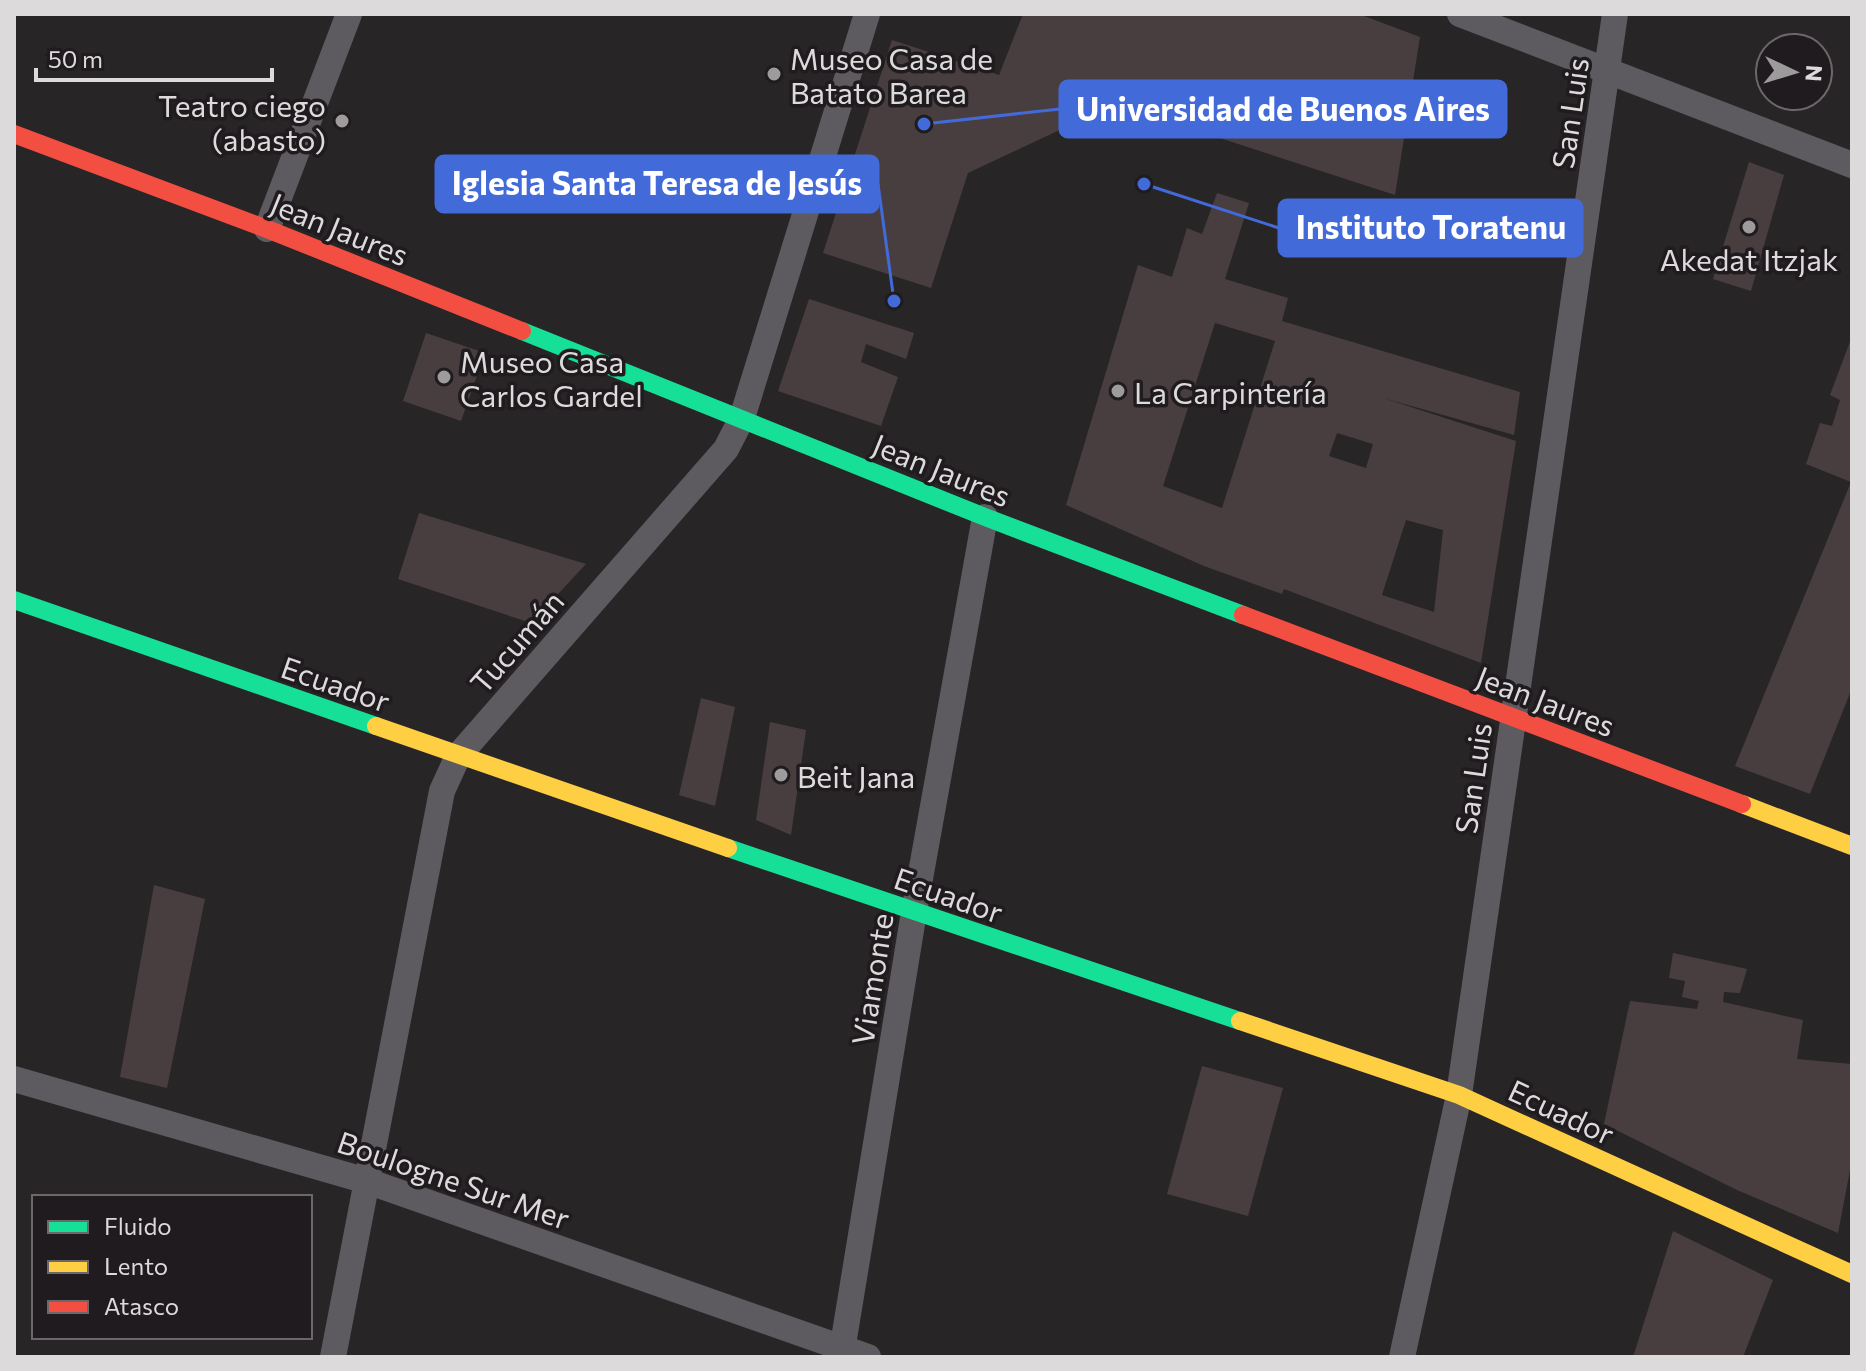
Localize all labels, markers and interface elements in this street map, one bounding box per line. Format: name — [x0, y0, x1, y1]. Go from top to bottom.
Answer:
scale bar — [36, 32, 272, 82]
north arrow — [1754, 32, 1834, 112]
place label: Museo Casa de Batato Barea — [790, 39, 993, 110]
text: 50 m — [48, 44, 103, 73]
street label: San Luis — [1543, 55, 1595, 171]
text: N — [1800, 64, 1828, 83]
marker: Museo Casa de Batato Barea — [765, 65, 783, 83]
callout: Universidad de Buenos Aires — [1060, 81, 1506, 137]
place label: Teatro ciego (abasto) — [158, 86, 326, 157]
text: Universidad de Buenos Aires — [1076, 88, 1490, 128]
marker: Teatro ciego (abasto) — [333, 112, 351, 130]
callout: Iglesia Santa Teresa de Jesús — [436, 156, 878, 212]
text: Iglesia Santa Teresa de Jesús — [452, 162, 862, 202]
street label: Jean Jaures — [266, 184, 414, 272]
callout: Instituto Toratenu — [1279, 200, 1582, 256]
text: Instituto Toratenu — [1296, 206, 1566, 246]
marker: Akedat Itzjak — [1740, 218, 1758, 236]
place label: Akedat Itzjak — [1660, 240, 1838, 277]
place label: Museo Casa Carlos Gardel — [460, 342, 643, 413]
marker: Museo Casa Carlos Gardel — [435, 368, 453, 386]
place label: La Carpintería — [1134, 373, 1327, 410]
marker: La Carpintería — [1109, 382, 1127, 400]
street label: Jean Jaures — [868, 425, 1016, 513]
street label: Tucumán — [461, 582, 571, 700]
street label: Ecuador — [277, 647, 395, 719]
street label: Jean Jaures — [1472, 657, 1620, 743]
street label: San Luis — [1446, 720, 1498, 836]
place label: Beit Jana — [797, 757, 915, 794]
marker: Beit Jana — [772, 766, 790, 784]
street label: Ecuador — [890, 858, 1008, 930]
street label: Viamonte — [842, 910, 900, 1048]
street label: Ecuador — [1503, 1070, 1621, 1152]
street label: Boulogne Sur Mer — [333, 1122, 575, 1236]
legend — [32, 1195, 312, 1339]
text: Fluido — [104, 1211, 172, 1240]
text: Lento — [104, 1251, 168, 1280]
text: Atasco — [104, 1291, 179, 1320]

